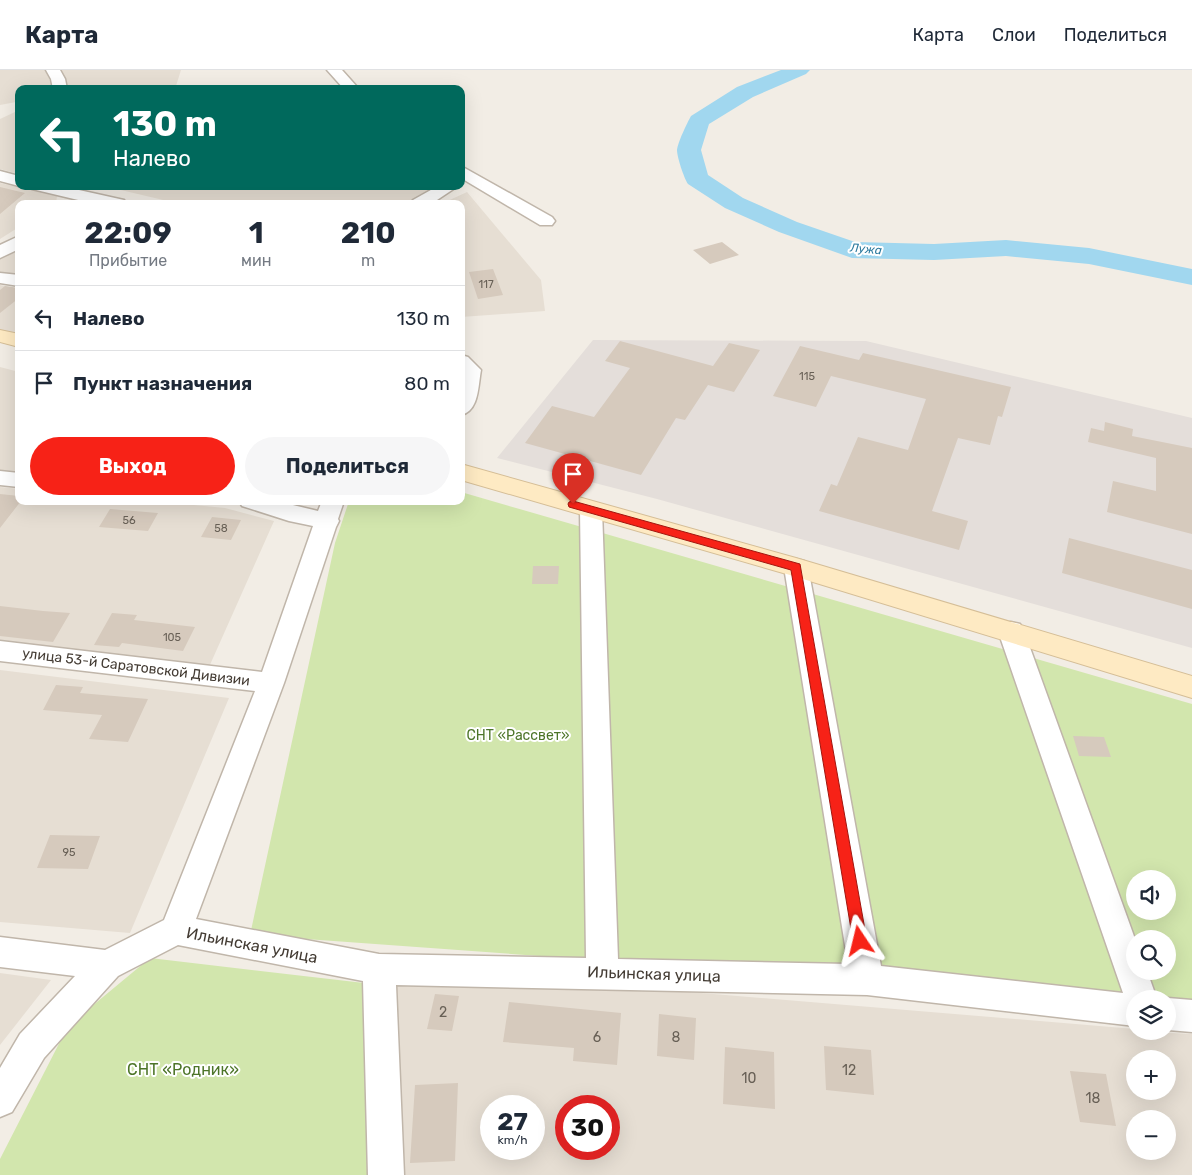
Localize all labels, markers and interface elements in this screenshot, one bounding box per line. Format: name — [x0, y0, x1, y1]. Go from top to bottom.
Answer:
text: Карта — [25, 21, 98, 49]
text: Карта — [913, 24, 964, 46]
text: Слои — [992, 24, 1036, 46]
text: Поделиться — [1064, 24, 1167, 46]
text: 130 m — [113, 103, 217, 145]
icon: left — [30, 105, 95, 170]
text: Налево — [113, 145, 191, 172]
text: 22:09 — [84, 215, 172, 251]
text: 1 — [249, 215, 264, 251]
text: 210 — [341, 215, 396, 251]
water label: Лужа — [849, 241, 882, 257]
text: Прибытие — [89, 251, 167, 270]
text: мин — [241, 251, 271, 270]
text: m — [361, 251, 375, 270]
house number: 117 — [478, 278, 494, 291]
icon: left — [30, 304, 58, 332]
text: Налево — [73, 307, 145, 330]
text: 130 m — [397, 307, 450, 330]
icon: arrive — [30, 369, 58, 397]
house number: 115 — [799, 370, 815, 383]
text: Пункт назначения — [73, 372, 252, 395]
text: 80 m — [404, 372, 450, 395]
button: Выход — [30, 437, 235, 495]
button: Поделиться — [245, 437, 450, 495]
pin — [552, 453, 594, 504]
icon: arrive — [559, 460, 587, 488]
house number: 56 — [122, 514, 136, 527]
house number: 58 — [214, 522, 228, 535]
house number: 105 — [163, 631, 182, 644]
street label: улица 53-й Саратовской Дивизии — [21, 645, 251, 689]
park label: СНТ «Рассвет» — [467, 727, 569, 744]
house number: 95 — [62, 846, 76, 859]
map controls — [1126, 870, 1176, 1160]
button: sound — [1126, 870, 1176, 920]
position arrow — [833, 914, 885, 966]
street label: Ильинская улица — [185, 923, 319, 967]
button: search — [1126, 930, 1176, 980]
street label: Ильинская улица — [587, 962, 721, 986]
button: layers — [1126, 990, 1176, 1040]
house number: 2 — [439, 1004, 447, 1021]
house number: 6 — [593, 1029, 601, 1046]
house number: 8 — [672, 1029, 681, 1046]
button: + — [1126, 1050, 1176, 1100]
park label: СНТ «Родник» — [127, 1060, 239, 1079]
house number: 12 — [842, 1062, 856, 1079]
house number: 10 — [742, 1070, 757, 1087]
house number: 18 — [1086, 1090, 1101, 1107]
speed limit sign: 30 — [555, 1095, 620, 1160]
text: 27 — [497, 1107, 528, 1136]
button: − — [1126, 1110, 1176, 1160]
text: km/h — [498, 1133, 527, 1147]

